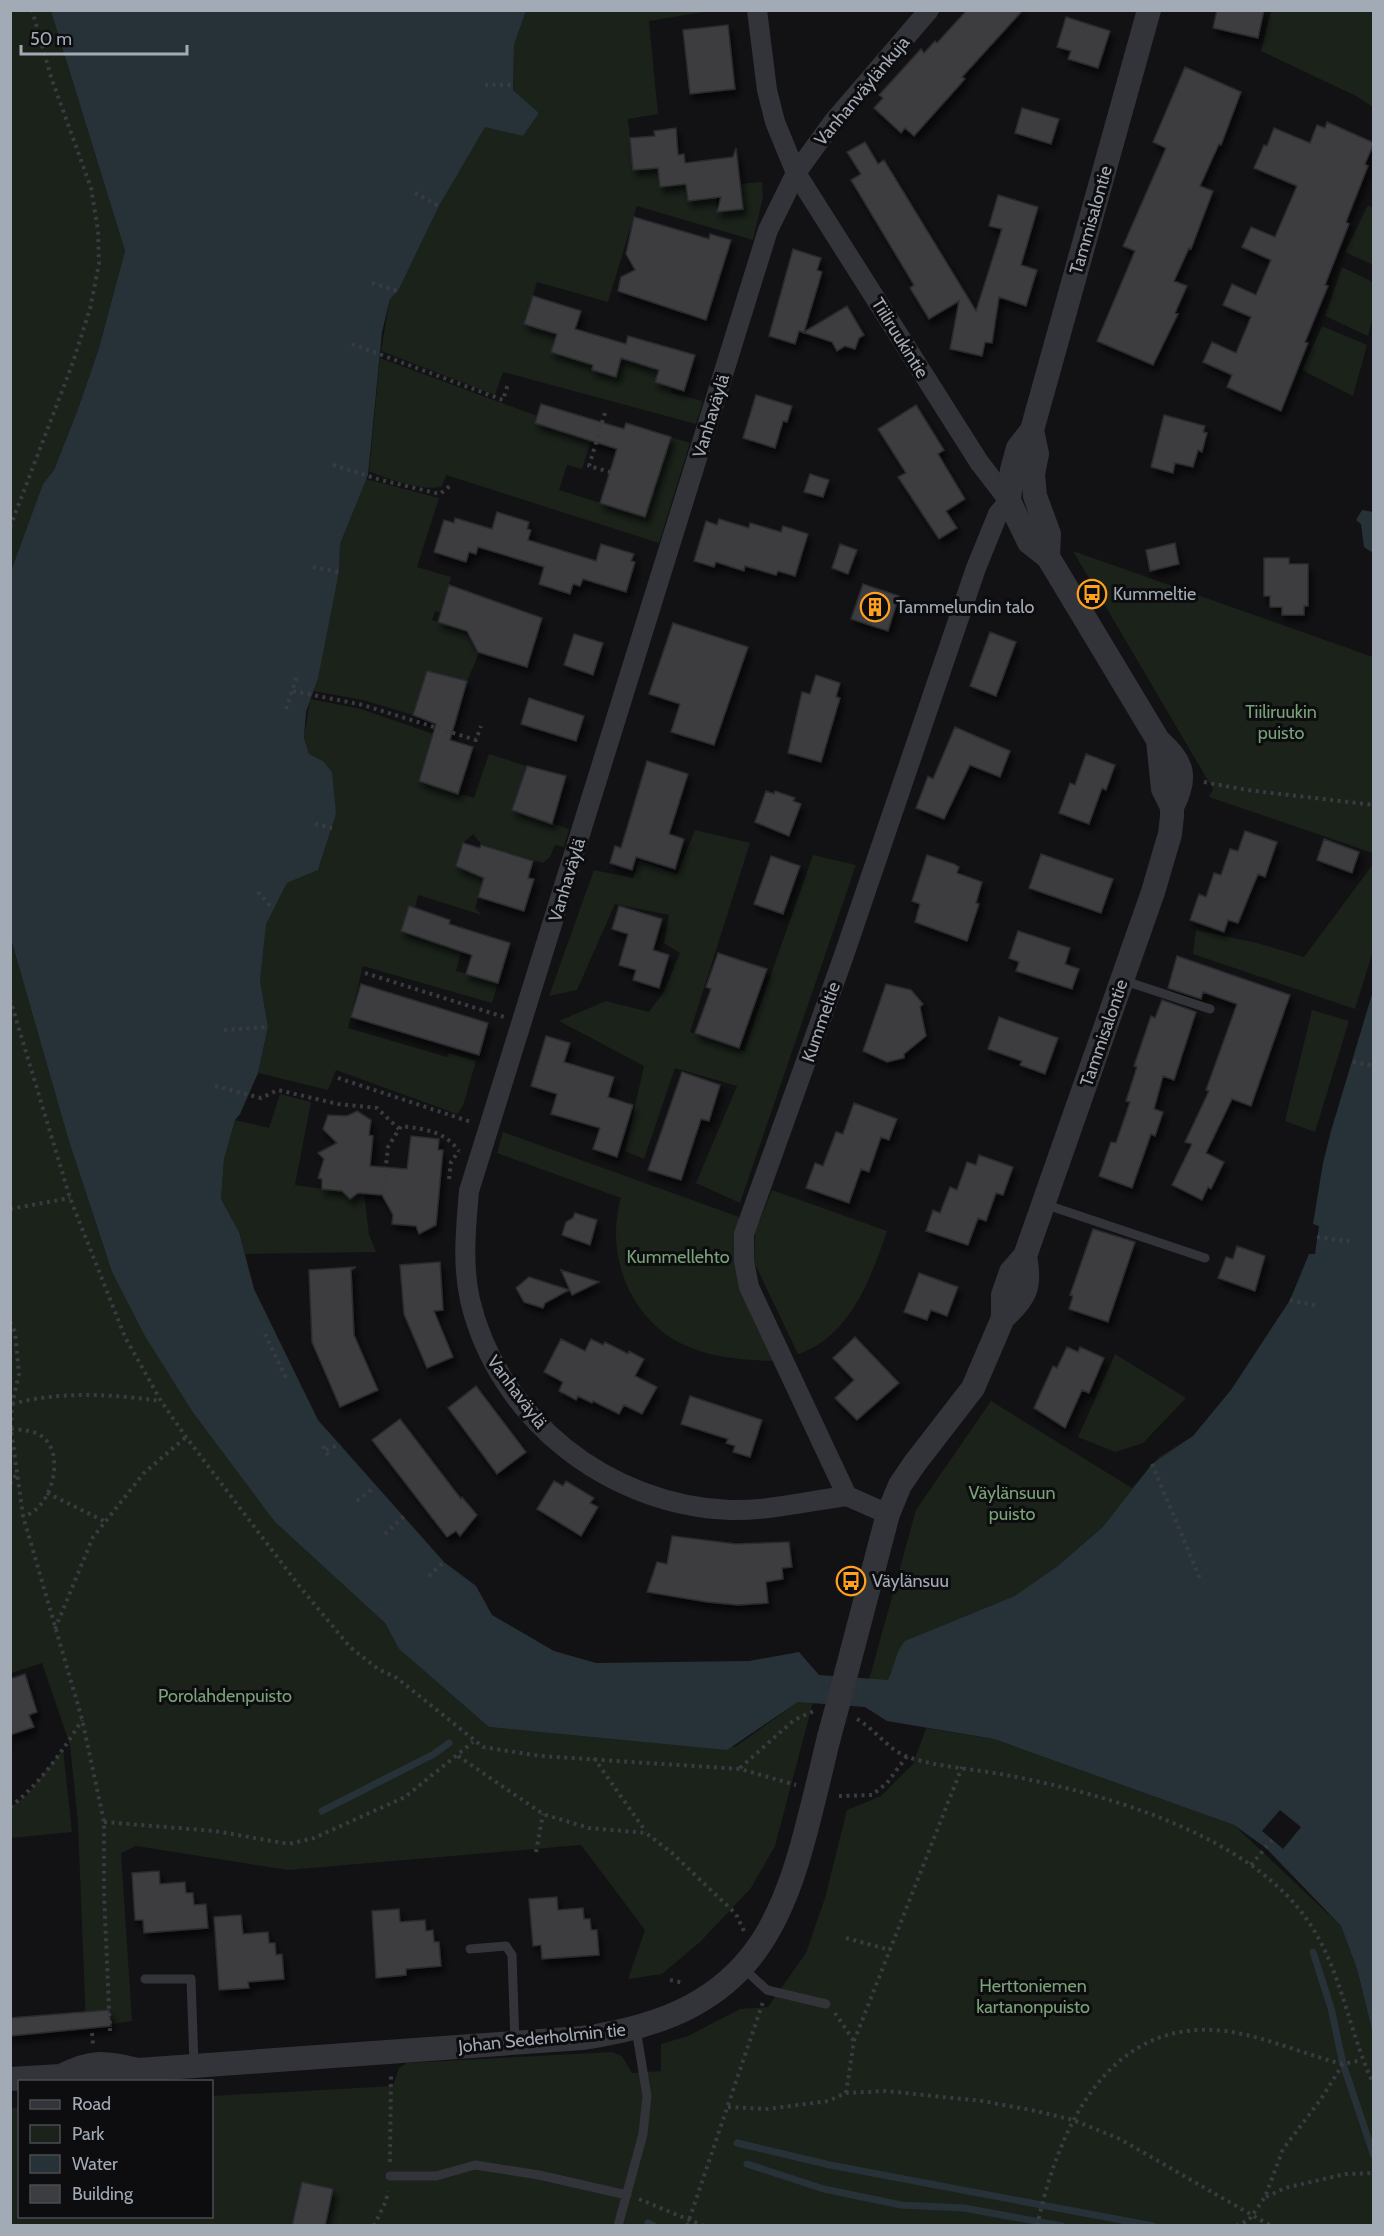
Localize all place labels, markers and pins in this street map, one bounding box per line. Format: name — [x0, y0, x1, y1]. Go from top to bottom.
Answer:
bus stop icon: Kummeltie — [1076, 578, 1108, 610]
place label: Kummeltie — [1113, 583, 1196, 605]
building icon: Tammelundin talo — [859, 591, 891, 623]
place label: Tammelundin talo — [896, 596, 1034, 618]
bus stop icon: Väylänsuu — [835, 1565, 867, 1597]
place label: Väylänsuu — [872, 1570, 949, 1592]

